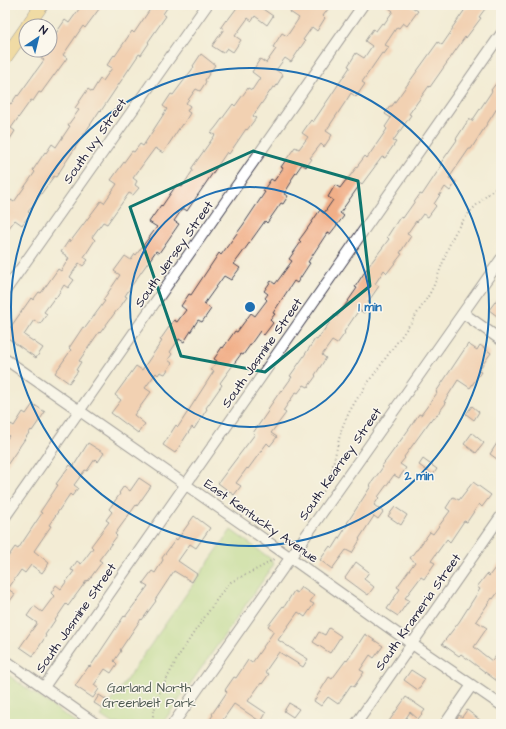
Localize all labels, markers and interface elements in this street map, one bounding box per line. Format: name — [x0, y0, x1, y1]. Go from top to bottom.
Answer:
north arrow — [18, 18, 58, 58]
text: N — [36, 22, 51, 38]
street label: South Ivy Street — [59, 94, 132, 188]
street label: South Jersey Street — [130, 197, 219, 311]
street label: South Jasmine Street — [217, 294, 307, 411]
text: 1 min — [358, 299, 382, 316]
centre of rings — [243, 300, 257, 314]
street label: South Kearney Street — [294, 403, 387, 525]
text: 2 min — [404, 468, 433, 485]
street label: East Kentucky Avenue — [200, 475, 322, 568]
street label: South Krameria Street — [371, 549, 466, 674]
street label: South Jasmine Street — [31, 559, 121, 676]
park label: Garland North Greenbelt Park — [102, 679, 196, 712]

